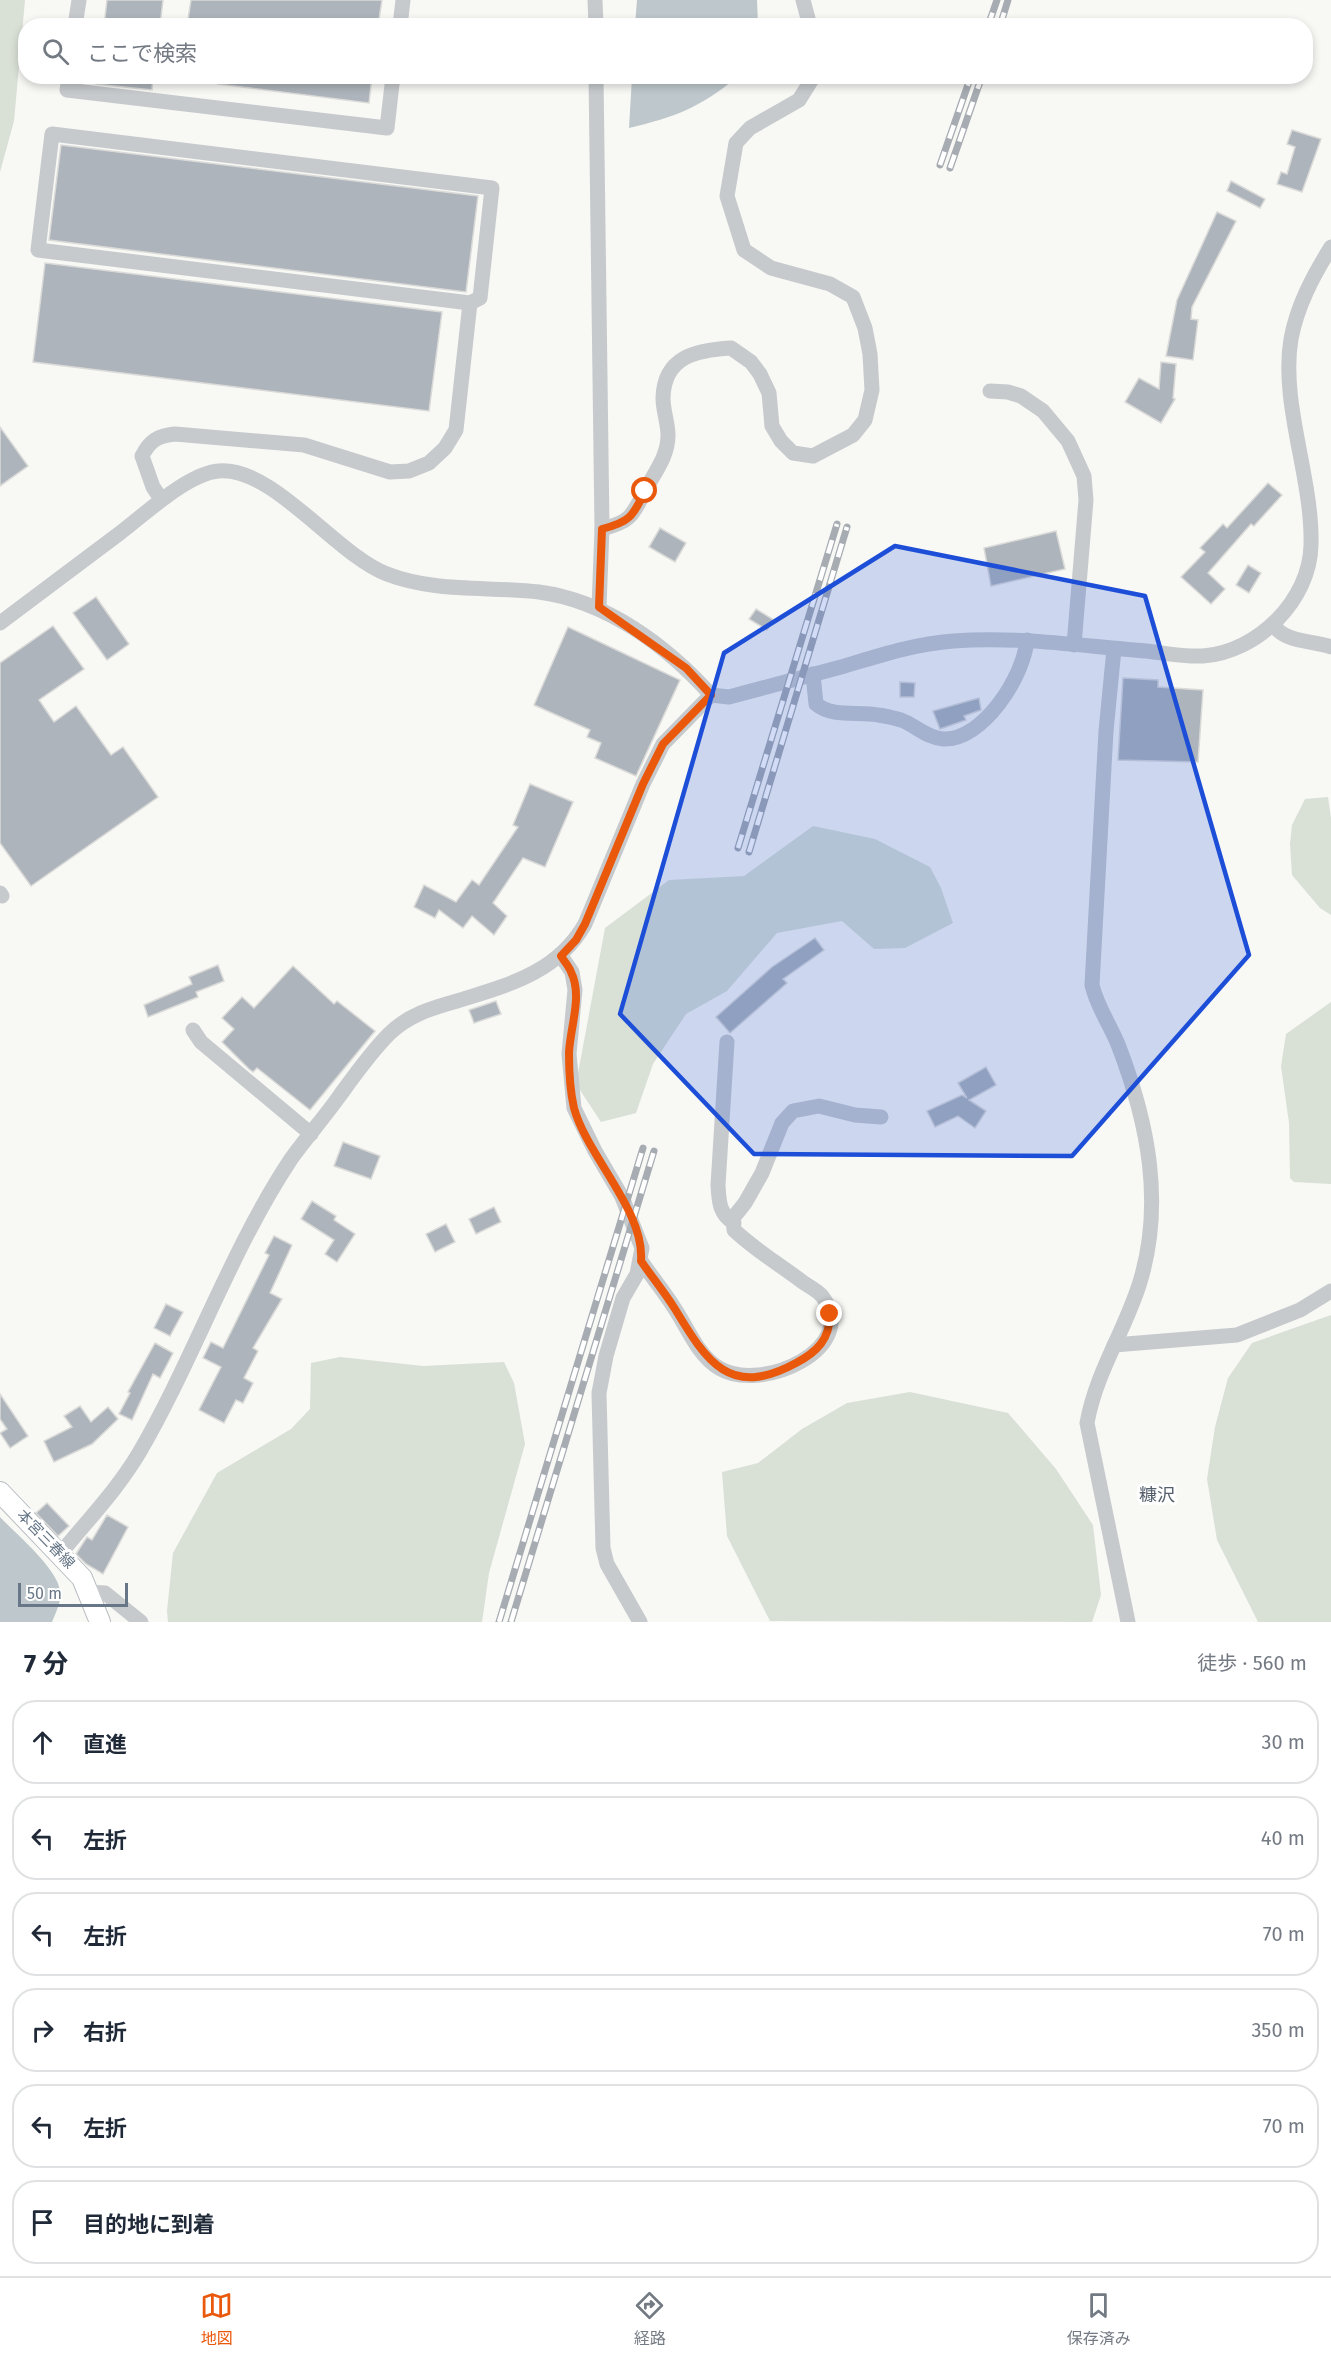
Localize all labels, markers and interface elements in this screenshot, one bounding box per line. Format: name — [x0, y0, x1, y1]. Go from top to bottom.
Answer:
search box — [18, 18, 1313, 84]
icon: search — [39, 35, 72, 68]
text: ここで検索 — [87, 40, 197, 67]
route start — [631, 477, 657, 503]
route end — [816, 1300, 842, 1326]
district label: 糠沢 — [1139, 1484, 1175, 1506]
street label: 本宮三春線 — [13, 1506, 79, 1572]
scale bar — [18, 1580, 128, 1608]
text: 50 m — [27, 1584, 62, 1603]
text: 7 分 — [24, 1649, 68, 1680]
text: 徒歩 · 560 m — [1197, 1651, 1307, 1675]
icon: ahead — [26, 1726, 59, 1759]
text: 30 m — [1261, 1730, 1305, 1754]
text: 直進 — [83, 1731, 127, 1758]
icon: left — [26, 1822, 59, 1855]
text: 40 m — [1261, 1826, 1305, 1850]
text: 左折 — [83, 1827, 127, 1854]
icon: left — [26, 1918, 59, 1951]
text: 70 m — [1263, 1922, 1305, 1946]
text: 左折 — [83, 1923, 127, 1950]
icon: right — [26, 2014, 59, 2047]
text: 350 m — [1251, 2018, 1305, 2042]
text: 右折 — [83, 2019, 127, 2046]
icon: left — [26, 2110, 59, 2143]
text: 70 m — [1263, 2114, 1305, 2138]
text: 左折 — [83, 2115, 127, 2142]
icon: arrive — [26, 2206, 59, 2239]
text: 目的地に到着 — [83, 2211, 215, 2238]
tab: 地図 — [200, 2289, 233, 2349]
tab: 経路 — [633, 2289, 666, 2349]
tab: 保存済み — [1067, 2289, 1131, 2349]

